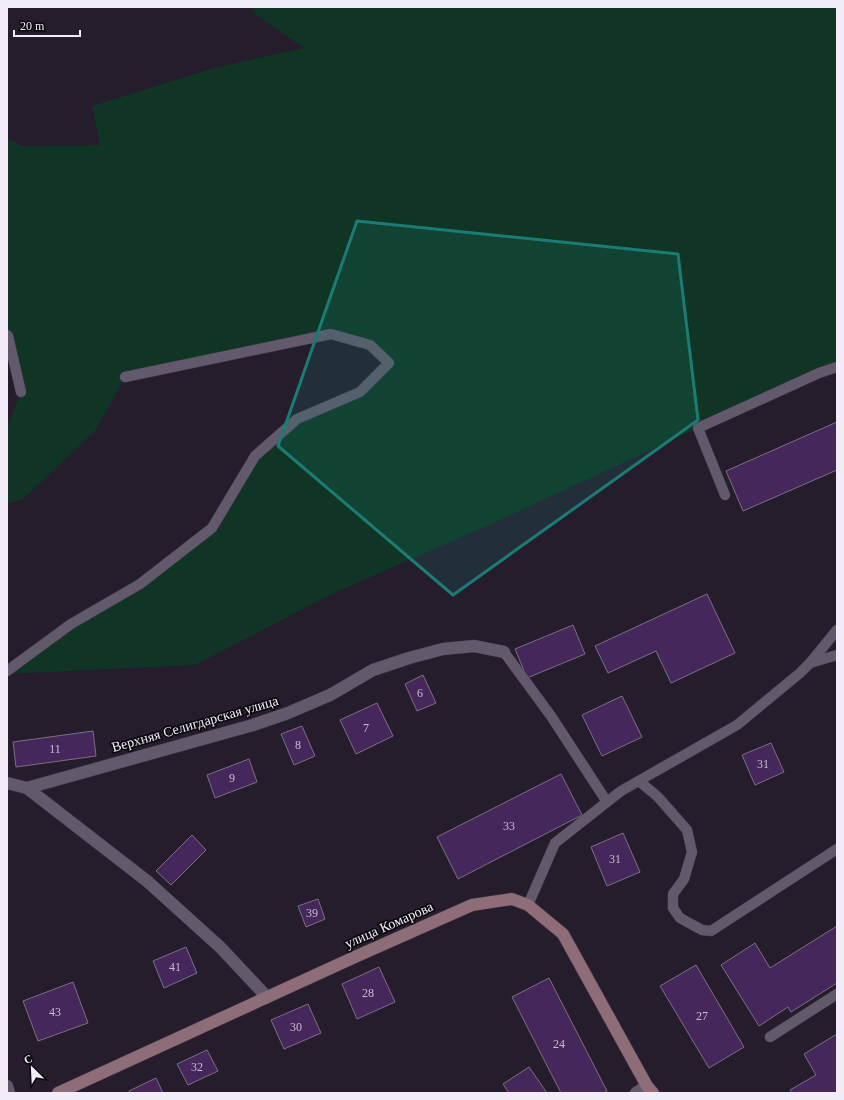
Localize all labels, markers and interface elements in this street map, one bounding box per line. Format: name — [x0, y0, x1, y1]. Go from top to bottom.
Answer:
scale bar — [14, 12, 80, 38]
text: 20 m — [20, 19, 45, 33]
house number: 6 — [417, 686, 423, 700]
street label: Верхняя Селигдарская улица — [110, 693, 281, 755]
house number: 7 — [363, 721, 369, 735]
house number: 8 — [295, 738, 301, 752]
house number: 11 — [49, 742, 61, 756]
house number: 31 — [757, 757, 769, 771]
house number: 9 — [229, 771, 235, 785]
house number: 33 — [503, 819, 515, 833]
house number: 31 — [609, 852, 621, 866]
street label: улица Комарова — [343, 898, 436, 951]
house number: 39 — [306, 906, 318, 920]
house number: 41 — [169, 960, 181, 974]
house number: 28 — [362, 986, 374, 1000]
house number: 43 — [49, 1005, 61, 1019]
house number: 27 — [696, 1009, 708, 1023]
house number: 30 — [290, 1020, 302, 1034]
house number: 24 — [553, 1037, 565, 1051]
north arrow — [12, 1048, 52, 1088]
text: С — [22, 1052, 34, 1066]
house number: 32 — [191, 1060, 203, 1074]

